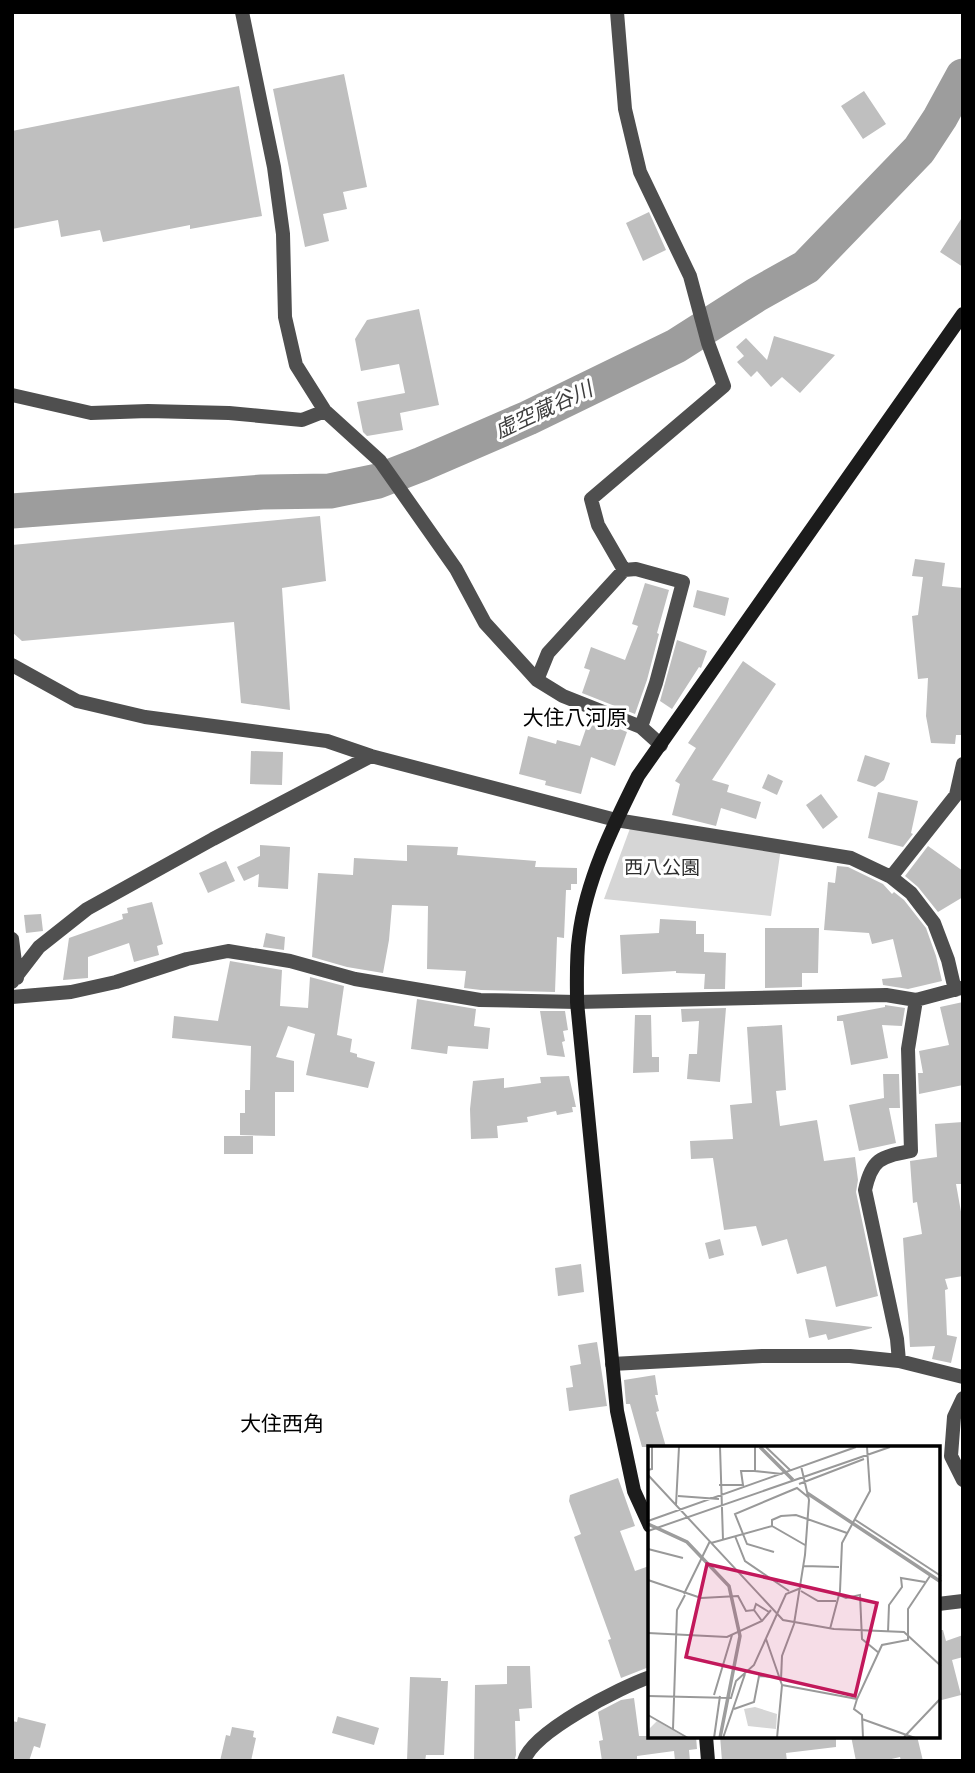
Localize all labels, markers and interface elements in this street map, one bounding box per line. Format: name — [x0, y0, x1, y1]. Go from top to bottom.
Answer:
water label: 虚空蔵谷川 — [490, 373, 598, 444]
district label: 大住八河原 — [523, 703, 628, 731]
park label: 西八公園 — [624, 855, 700, 879]
district label: 大住西角 — [240, 1409, 324, 1437]
inset map — [648, 1446, 940, 1738]

